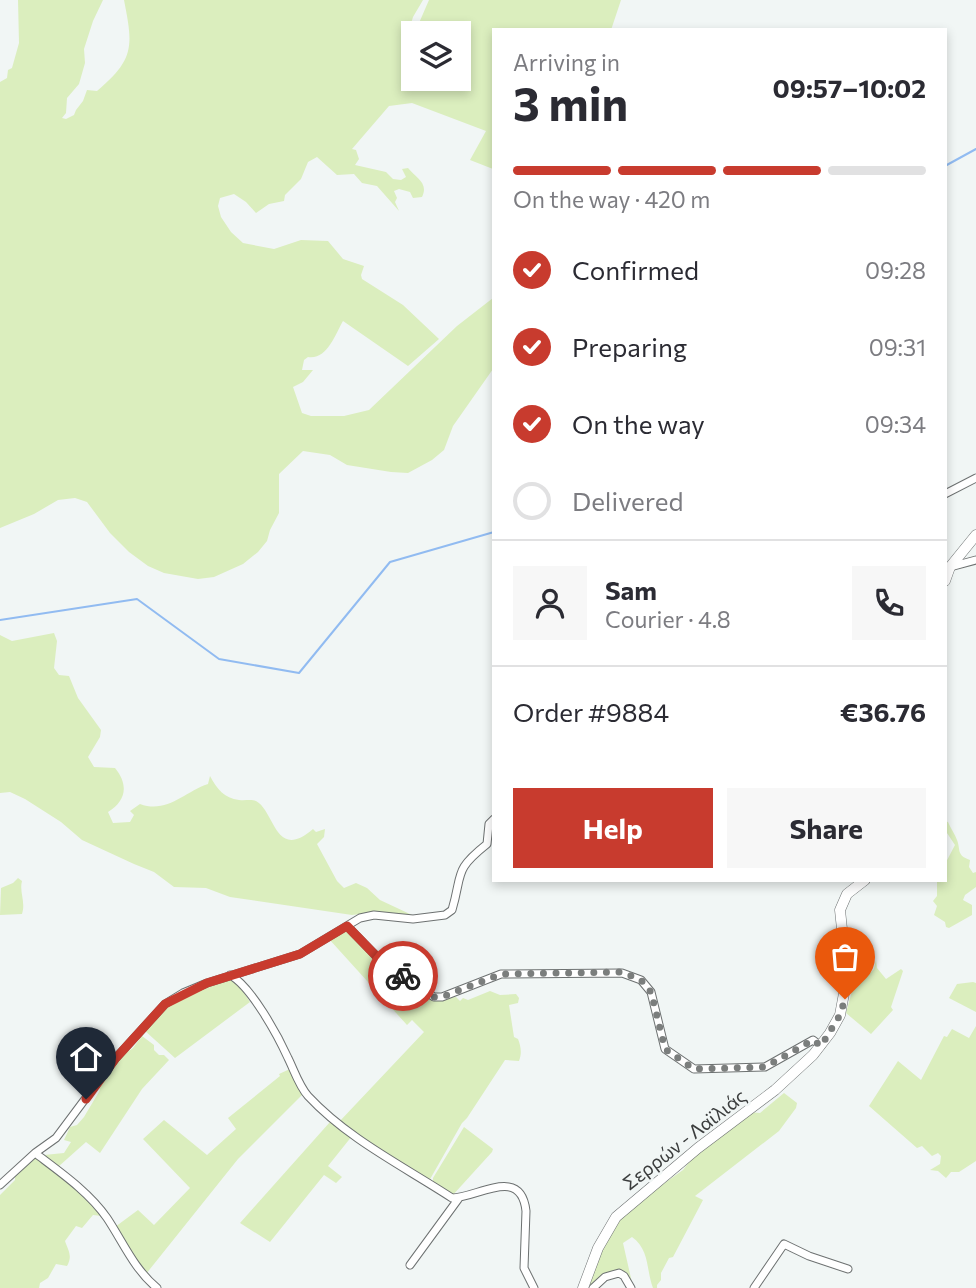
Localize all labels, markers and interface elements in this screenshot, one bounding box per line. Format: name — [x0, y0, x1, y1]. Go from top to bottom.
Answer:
map controls — [401, 21, 471, 91]
button: layers — [401, 21, 471, 91]
text: Arriving in — [513, 48, 620, 76]
text: 09:57–10:02 — [773, 72, 926, 103]
text: 3 min — [513, 74, 628, 130]
text: On the way · 420 m — [513, 185, 710, 213]
icon: check — [513, 251, 551, 289]
text: Confirmed — [572, 254, 699, 285]
text: 09:28 — [865, 256, 926, 284]
icon: check — [513, 328, 551, 366]
text: Preparing — [572, 331, 687, 362]
text: 09:31 — [869, 333, 926, 361]
icon: check — [513, 405, 551, 443]
text: On the way — [572, 408, 705, 439]
text: 09:34 — [865, 410, 926, 438]
text: Delivered — [572, 485, 683, 516]
button: person — [513, 566, 587, 640]
button: phone — [852, 566, 926, 640]
text: Sam — [605, 574, 657, 605]
text: Courier · 4.8 — [605, 605, 731, 633]
text: Order #9884 — [513, 696, 669, 727]
text: €36.76 — [840, 696, 926, 727]
button: Help — [513, 788, 713, 868]
button: Share — [727, 788, 926, 868]
pin — [815, 927, 875, 999]
icon: bag — [826, 938, 864, 976]
courier — [368, 941, 438, 1011]
icon: bike — [384, 957, 422, 995]
pin — [56, 1027, 116, 1099]
icon: home — [67, 1038, 105, 1076]
street label: Σερρών - Λαϊλιάς — [618, 1084, 750, 1194]

